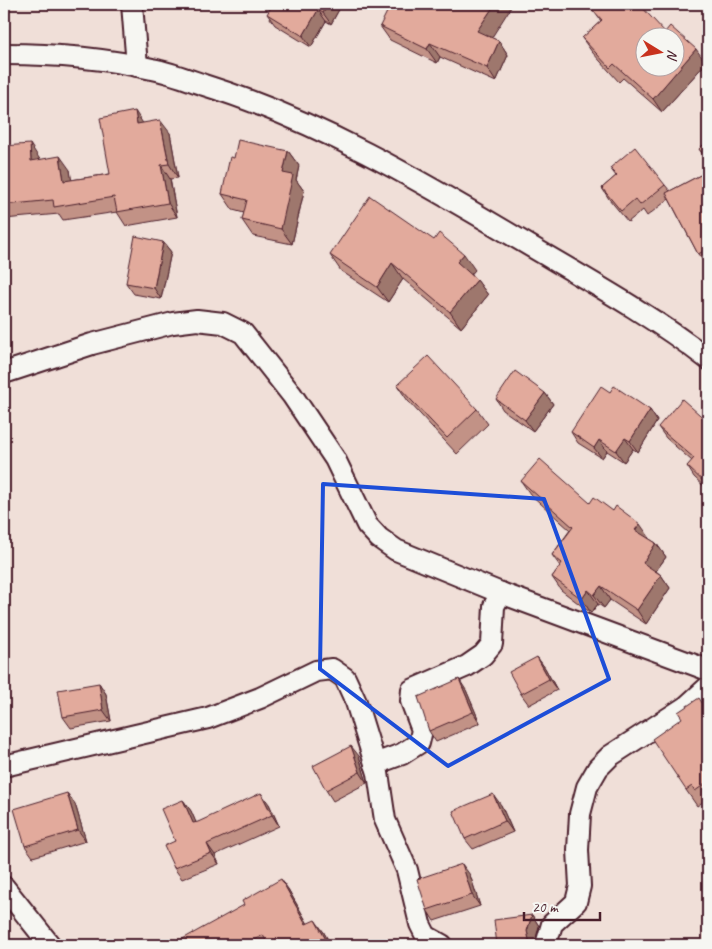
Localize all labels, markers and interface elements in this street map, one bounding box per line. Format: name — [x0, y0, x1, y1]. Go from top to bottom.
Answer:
north arrow — [634, 28, 684, 78]
text: N — [663, 48, 681, 62]
scale bar — [524, 889, 601, 921]
text: 20 m — [532, 898, 559, 917]

